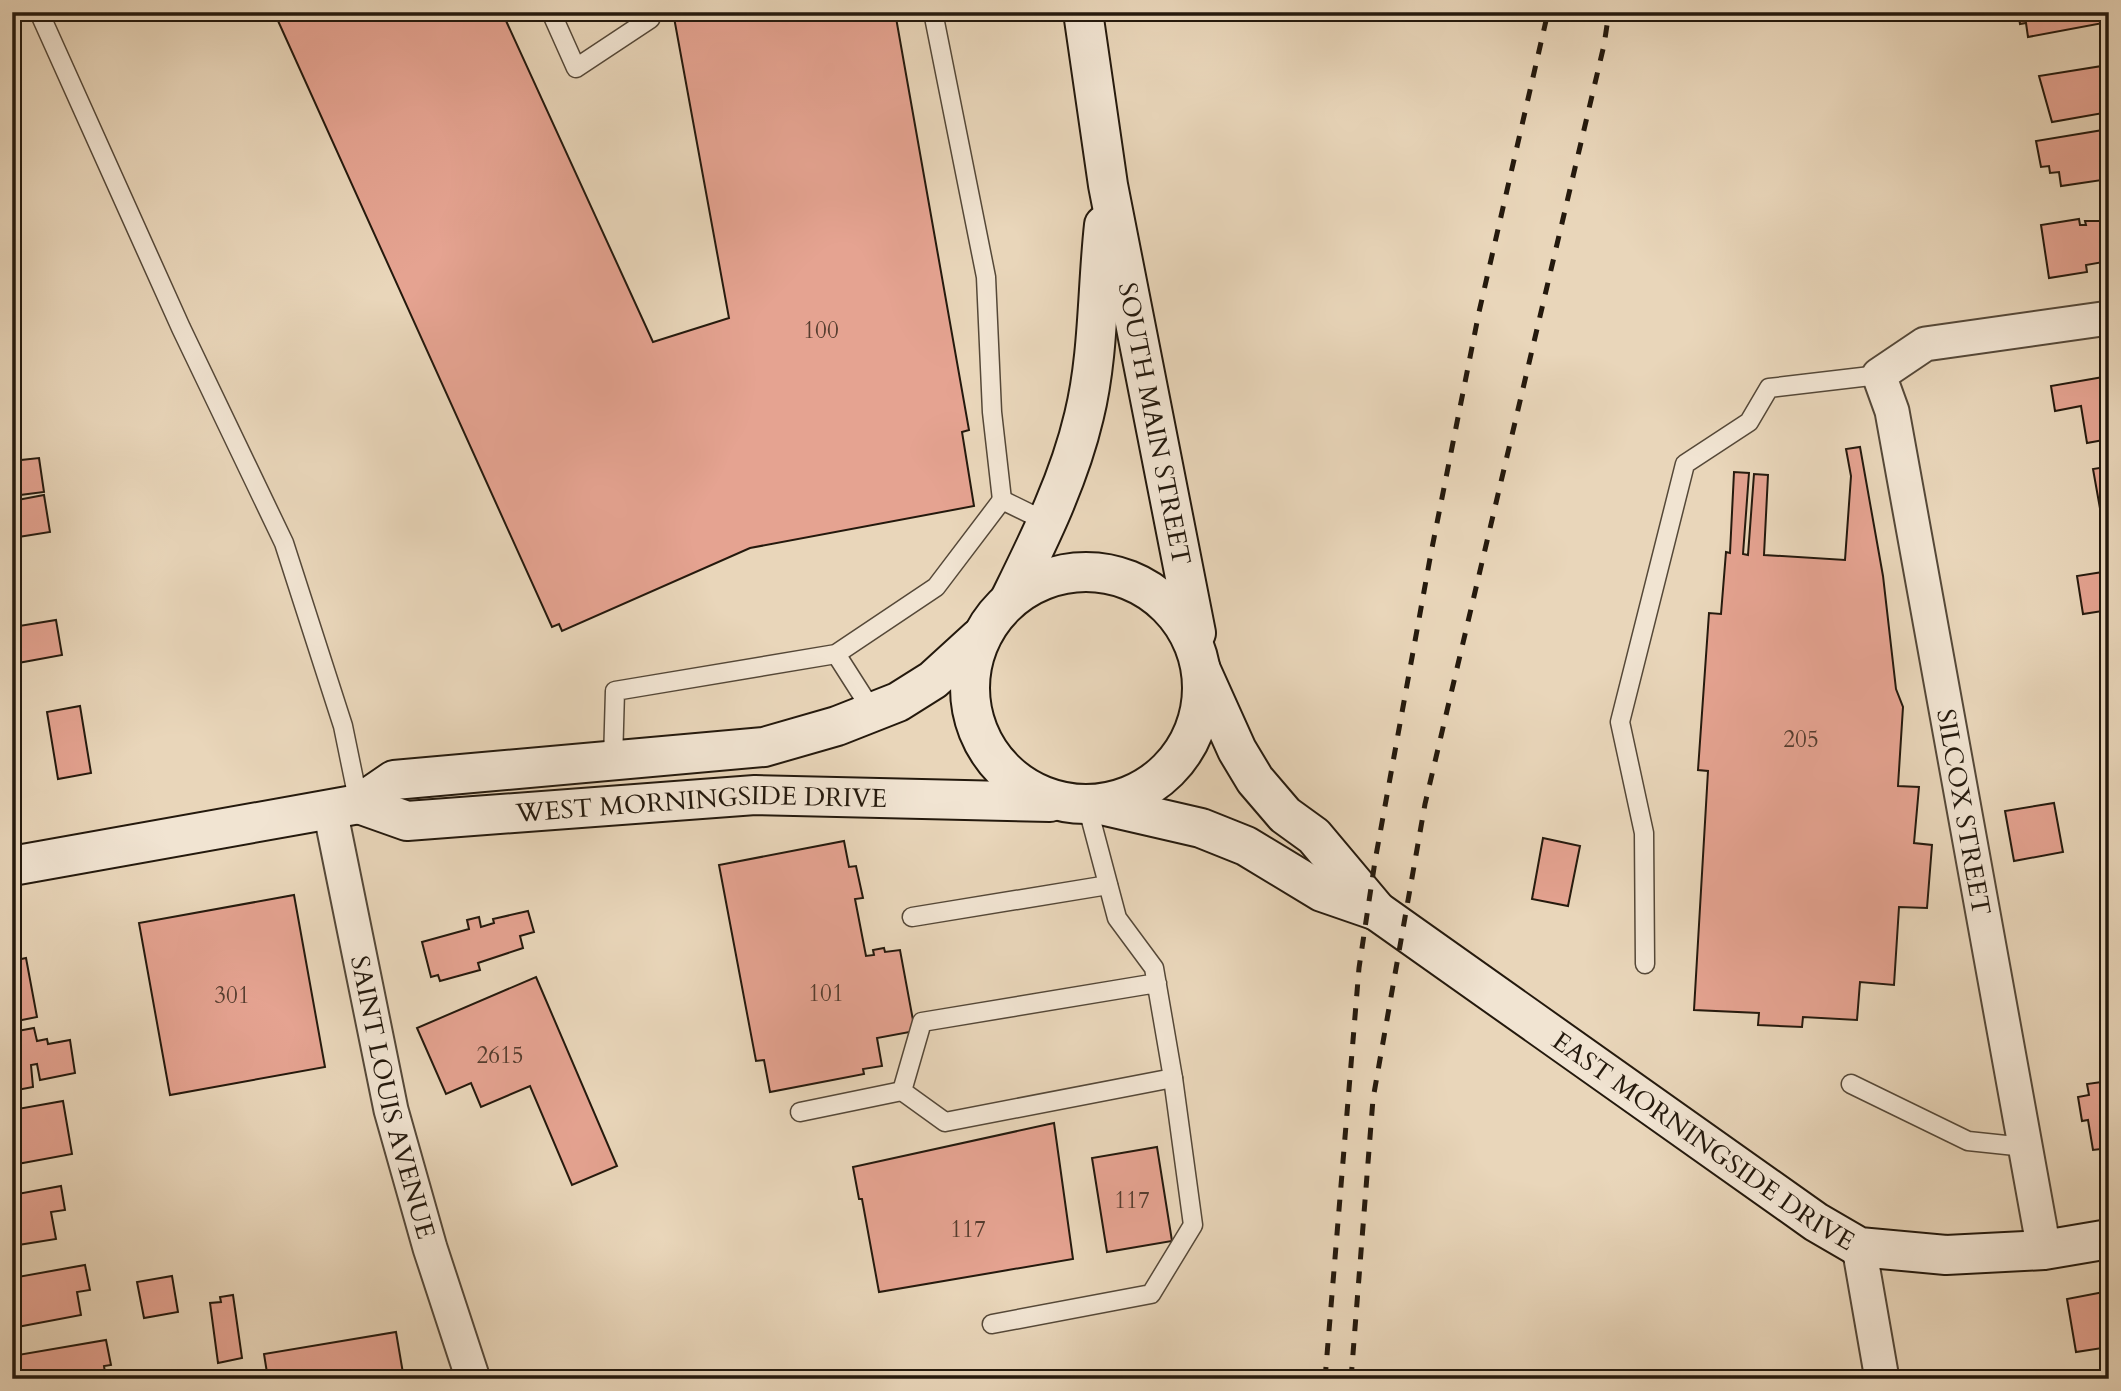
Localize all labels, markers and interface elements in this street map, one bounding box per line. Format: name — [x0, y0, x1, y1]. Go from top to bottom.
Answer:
street label: SOUTH MAIN STREET — [1110, 280, 1199, 568]
house number: 100 — [803, 315, 839, 346]
street label: SILCOX STREET — [1928, 706, 1999, 918]
house number: 205 — [1783, 724, 1819, 755]
street label: WEST MORNINGSIDE DRIVE — [514, 778, 887, 831]
street label: SAINT LOUIS AVENUE — [342, 953, 444, 1243]
house number: 101 — [808, 978, 844, 1009]
house number: 301 — [214, 980, 250, 1011]
street label: EAST MORNINGSIDE DRIVE — [1545, 1023, 1861, 1259]
house number: 2615 — [476, 1040, 524, 1071]
house number: 117 — [1114, 1185, 1150, 1216]
house number: 117 — [950, 1214, 986, 1245]

